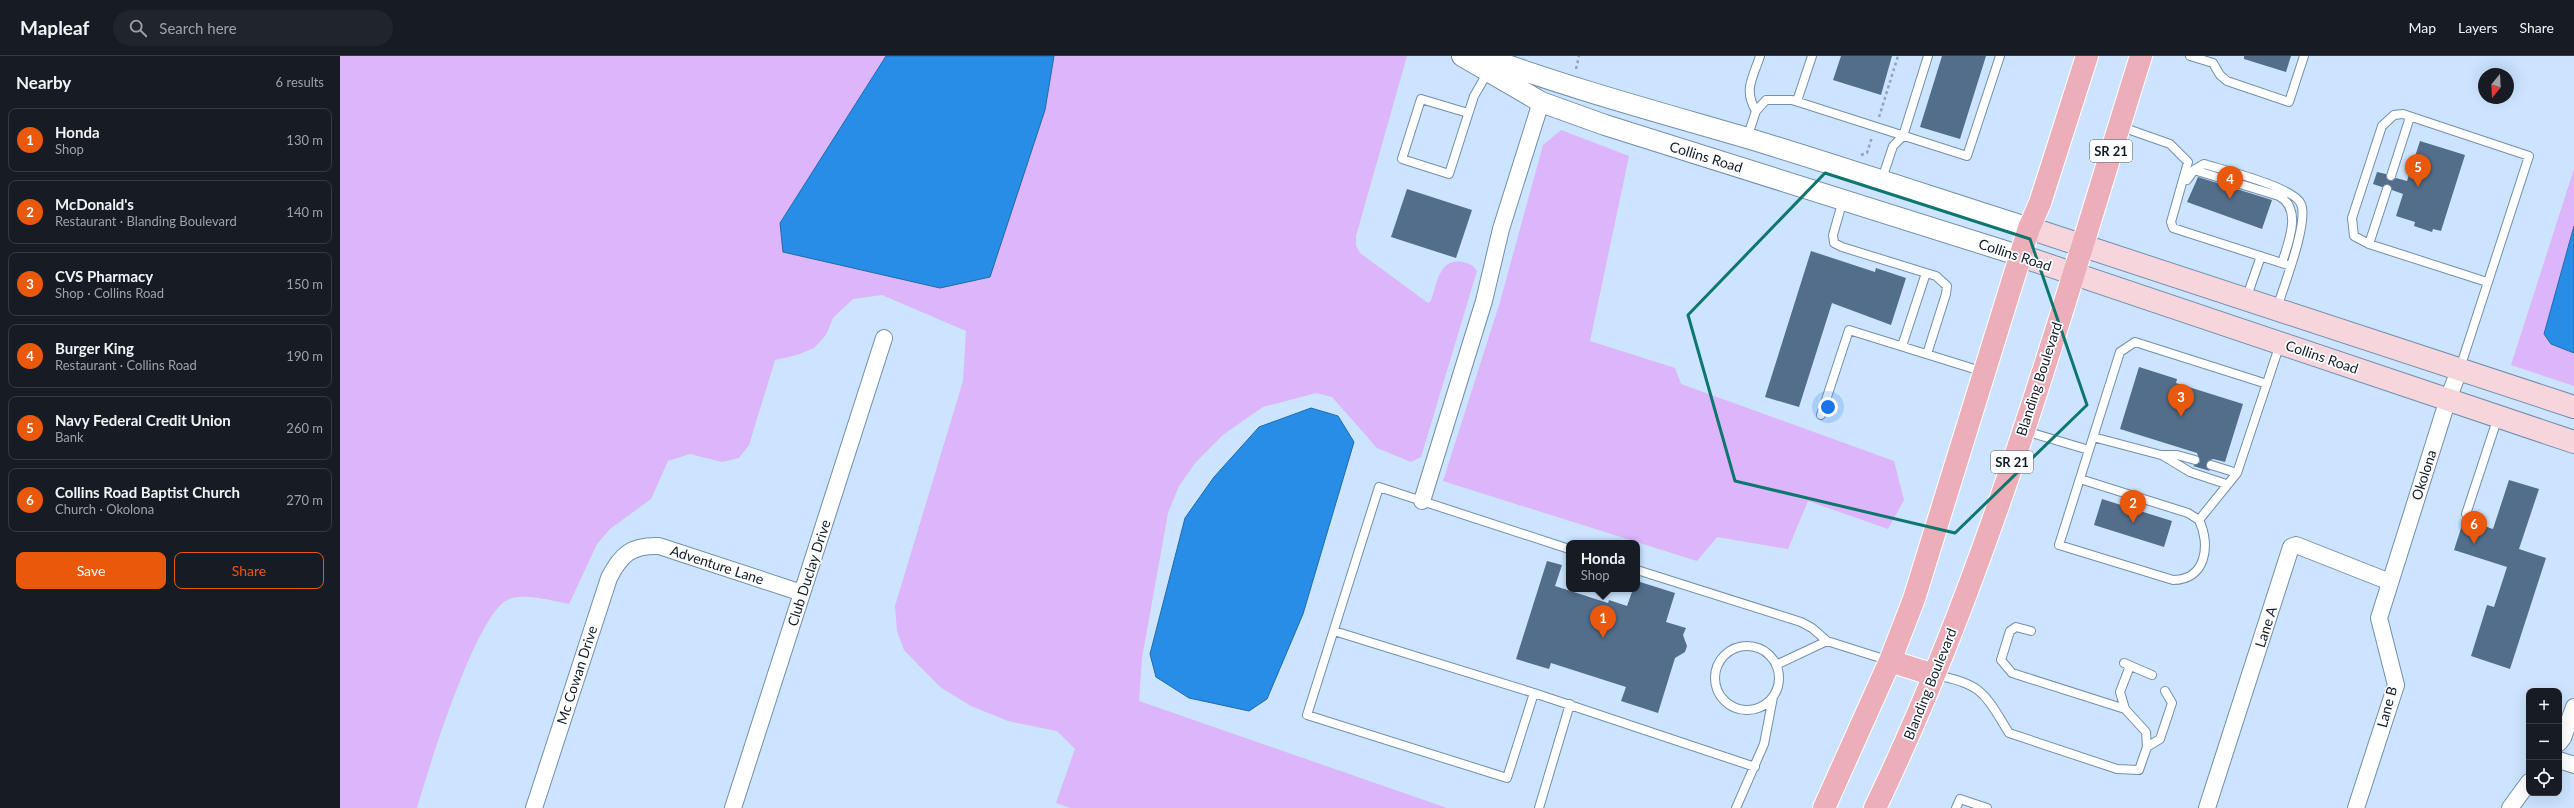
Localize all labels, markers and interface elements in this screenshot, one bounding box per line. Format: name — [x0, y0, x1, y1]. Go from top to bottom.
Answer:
search box — [113, 10, 393, 46]
text: Mapleaf — [20, 16, 89, 39]
icon: search — [127, 17, 149, 39]
text: Search here — [159, 19, 237, 37]
text: Map — [2408, 19, 2436, 36]
text: Layers — [2458, 19, 2498, 36]
text: Share — [2520, 19, 2554, 36]
north arrow — [2478, 68, 2514, 104]
text: Nearby — [16, 72, 71, 93]
text: 6 results — [276, 74, 324, 90]
text: Honda — [55, 123, 100, 141]
text: 1 — [26, 132, 34, 148]
text: 130 m — [286, 132, 323, 148]
street label: Collins Road — [1667, 137, 1745, 176]
road number: SR 21 — [2090, 140, 2132, 162]
text: Shop — [55, 141, 84, 157]
pin: 5 — [2405, 154, 2431, 187]
pin: 4 — [2217, 166, 2243, 199]
text: McDonald's — [55, 195, 134, 213]
text: 2 — [26, 204, 34, 220]
text: 140 m — [286, 204, 323, 220]
text: Restaurant · Blanding Boulevard — [55, 213, 237, 229]
street label: Collins Road — [1977, 235, 2054, 274]
text: CVS Pharmacy — [55, 267, 153, 285]
text: 3 — [26, 276, 34, 292]
text: 150 m — [286, 276, 323, 292]
text: Shop · Collins Road — [55, 285, 164, 301]
street label: Blanding Boulevard — [2012, 320, 2065, 438]
street label: Collins Road — [2284, 336, 2361, 377]
text: Burger King — [55, 339, 134, 357]
text: 4 — [26, 348, 34, 364]
text: 190 m — [286, 348, 323, 364]
text: Restaurant · Collins Road — [55, 357, 197, 373]
pin: 3 — [2168, 384, 2194, 417]
your location — [1818, 397, 1838, 417]
text: Navy Federal Credit Union — [55, 411, 231, 429]
text: 5 — [26, 420, 34, 436]
text: 260 m — [286, 420, 323, 436]
text: Bank — [55, 429, 84, 445]
street label: Okolona — [2407, 448, 2440, 502]
road number: SR 21 — [1991, 451, 2033, 473]
text: Collins Road Baptist Church — [55, 483, 240, 501]
pin: 2 — [2120, 490, 2146, 523]
text: 6 — [26, 492, 34, 508]
text: 270 m — [286, 492, 323, 508]
text: Church · Okolona — [55, 501, 154, 517]
pin: 6 — [2461, 511, 2487, 544]
street label: Club Duclay Drive — [783, 518, 834, 628]
popup — [1566, 540, 1640, 592]
street label: Adventure Lane — [668, 541, 766, 588]
text: Honda — [1581, 549, 1625, 567]
button: Save — [16, 552, 166, 589]
button: Share — [174, 552, 324, 589]
text: Shop — [1581, 567, 1610, 583]
street label: Lane A — [2251, 604, 2280, 649]
pin: 1 — [1590, 605, 1616, 638]
street label: Mc Cowan Drive — [553, 623, 600, 726]
street label: Blanding Boulevard — [1899, 626, 1960, 742]
street label: Lane B — [2373, 684, 2400, 729]
map controls — [2526, 688, 2562, 796]
button: + — [2526, 688, 2562, 724]
button: − — [2526, 724, 2562, 760]
button: locate — [2526, 760, 2562, 796]

